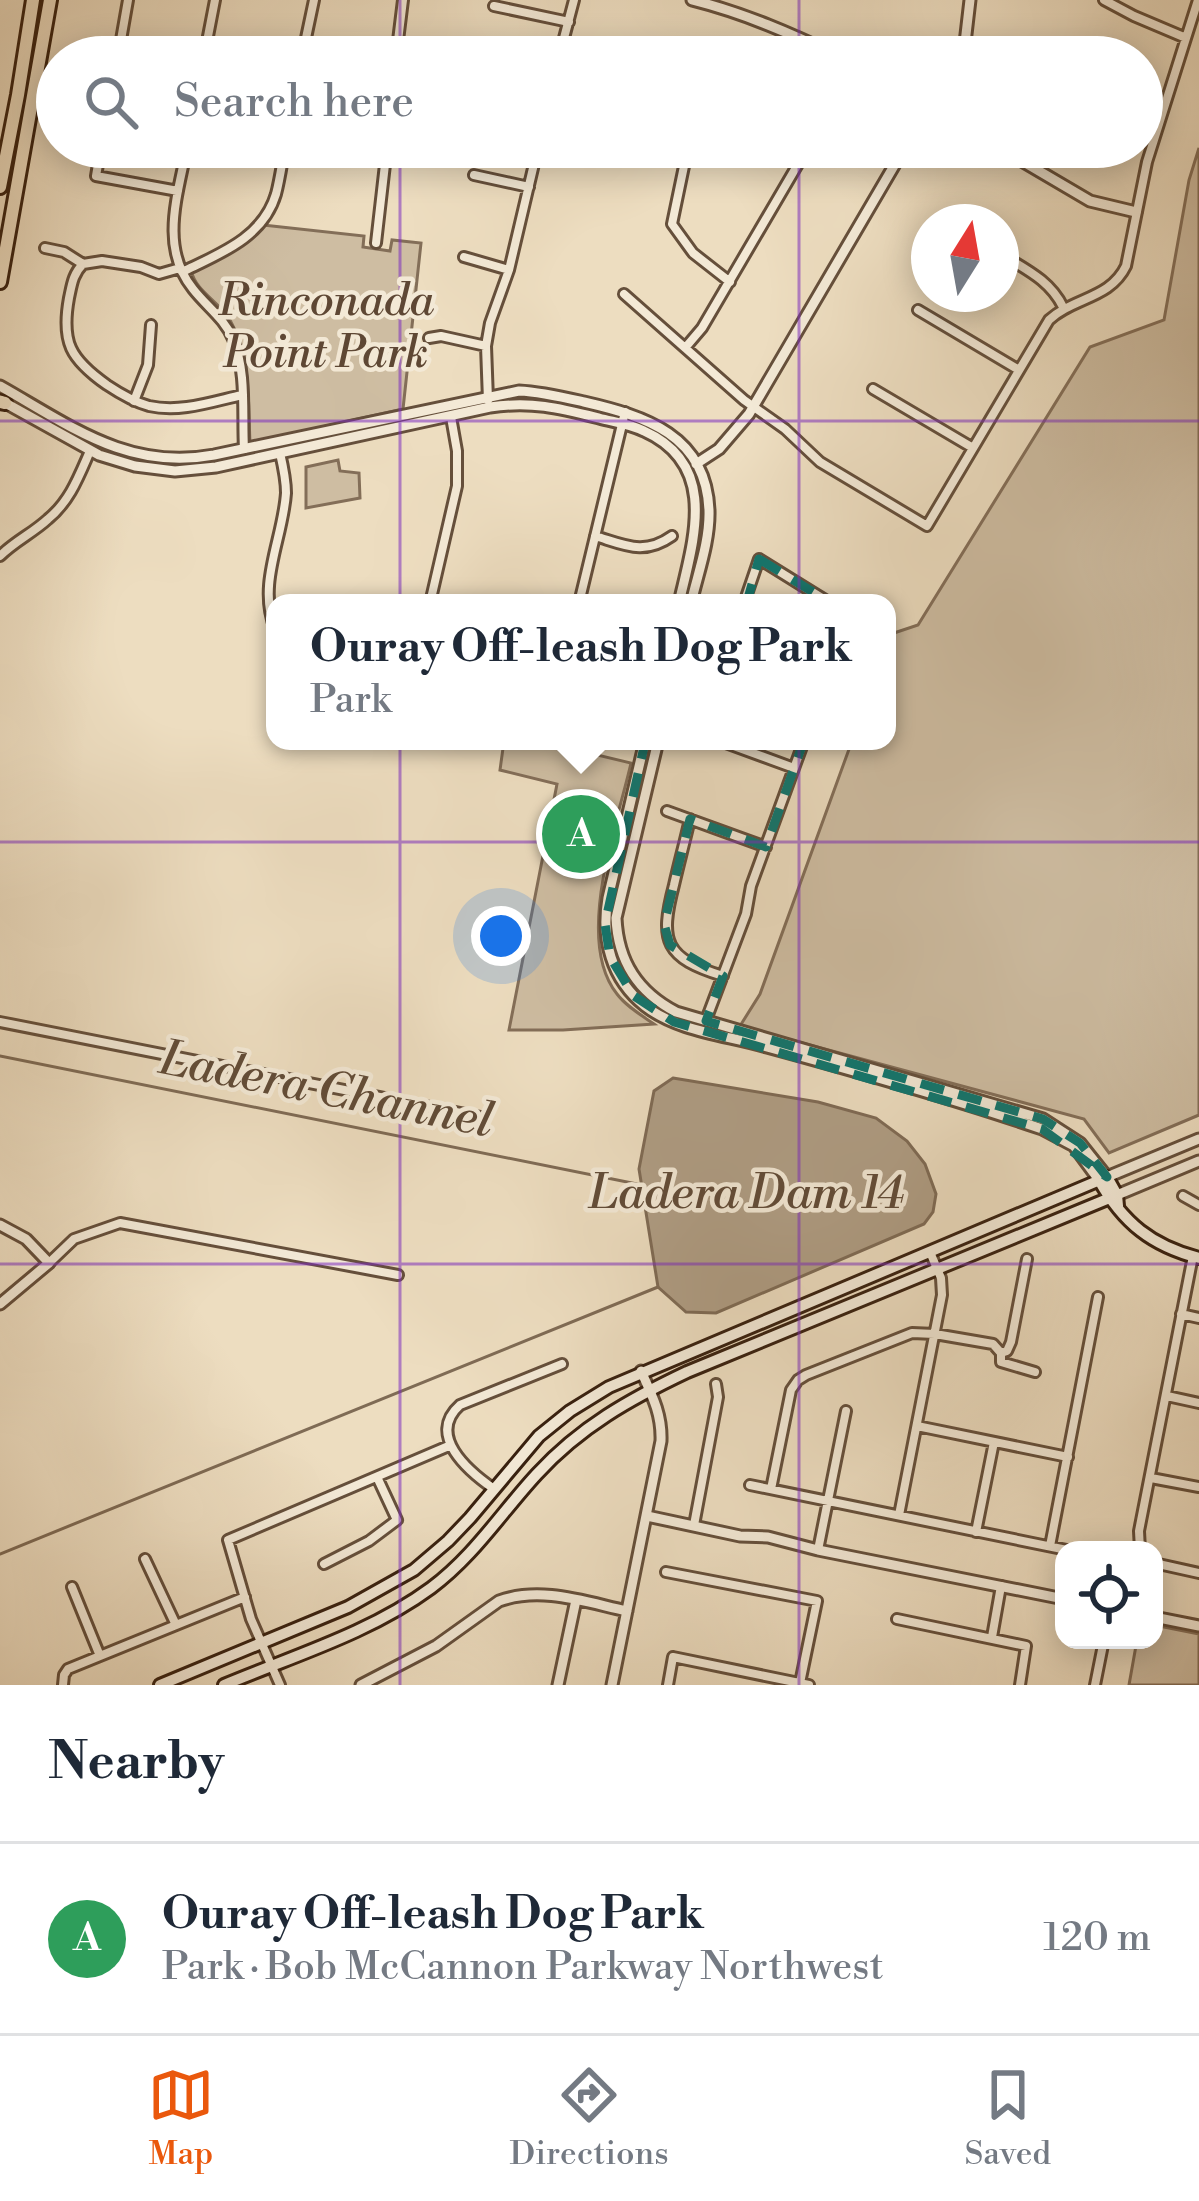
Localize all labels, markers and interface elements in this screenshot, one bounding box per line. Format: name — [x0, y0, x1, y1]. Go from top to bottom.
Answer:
search box — [36, 36, 1163, 168]
icon: search — [78, 69, 144, 135]
text: Search here — [174, 74, 414, 131]
north arrow — [911, 204, 1019, 312]
park label: Rinconada Point Park — [217, 273, 435, 382]
popup — [266, 594, 896, 750]
text: Ouray Off-leash Dog Park — [310, 619, 852, 676]
text: Park — [310, 676, 391, 725]
pin: A — [542, 789, 620, 879]
your location — [471, 906, 531, 966]
water label: Ladera Channel — [153, 1029, 499, 1153]
water label: Ladera Dam 14 — [587, 1164, 905, 1224]
map controls — [1055, 1541, 1163, 1649]
button: locate — [1055, 1541, 1163, 1649]
text: Nearby — [48, 1731, 224, 1795]
text: Ouray Off-leash Dog Park — [162, 1886, 704, 1943]
text: A — [73, 1914, 101, 1963]
text: 120 m — [1043, 1914, 1151, 1963]
text: Park · Bob McCannon Parkway Northwest — [162, 1943, 884, 1992]
tab: Map — [148, 2062, 214, 2175]
tab: Directions — [510, 2062, 669, 2175]
tab: Saved — [964, 2062, 1051, 2175]

